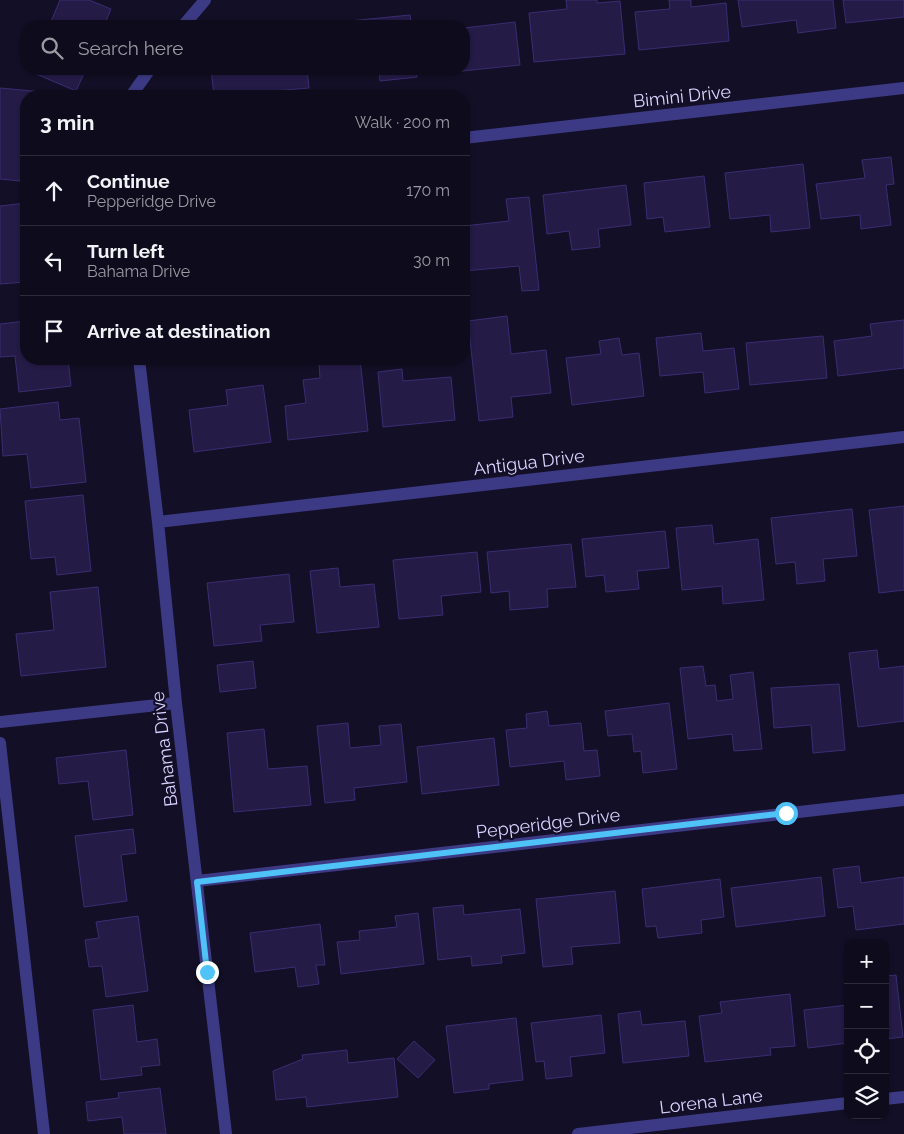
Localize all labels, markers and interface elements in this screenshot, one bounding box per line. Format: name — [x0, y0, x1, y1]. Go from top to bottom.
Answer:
search box — [20, 20, 470, 75]
icon: search — [38, 34, 66, 62]
text: Search here — [78, 37, 184, 59]
street label: Bimini Drive — [632, 80, 732, 112]
text: 3 min — [40, 110, 94, 135]
text: Walk · 200 m — [355, 113, 450, 132]
text: Continue — [87, 170, 170, 192]
icon: ahead — [40, 177, 68, 205]
text: 170 m — [406, 181, 450, 200]
text: Pepperidge Drive — [87, 192, 216, 211]
text: Turn left — [87, 240, 164, 262]
icon: left — [40, 247, 68, 275]
text: 30 m — [413, 251, 450, 270]
text: Bahama Drive — [87, 262, 190, 281]
icon: arrive — [40, 317, 68, 345]
text: Arrive at destination — [87, 320, 271, 342]
street label: Antigua Drive — [472, 445, 586, 479]
street label: Bahama Drive — [146, 690, 181, 808]
route start — [775, 802, 798, 825]
street label: Pepperidge Drive — [475, 804, 622, 842]
map controls — [844, 939, 889, 1119]
button: + — [844, 939, 889, 984]
route end — [196, 961, 219, 984]
button: − — [844, 984, 889, 1029]
button: locate — [844, 1029, 889, 1074]
button: layers — [844, 1074, 889, 1119]
street label: Lorena Lane — [658, 1084, 764, 1118]

